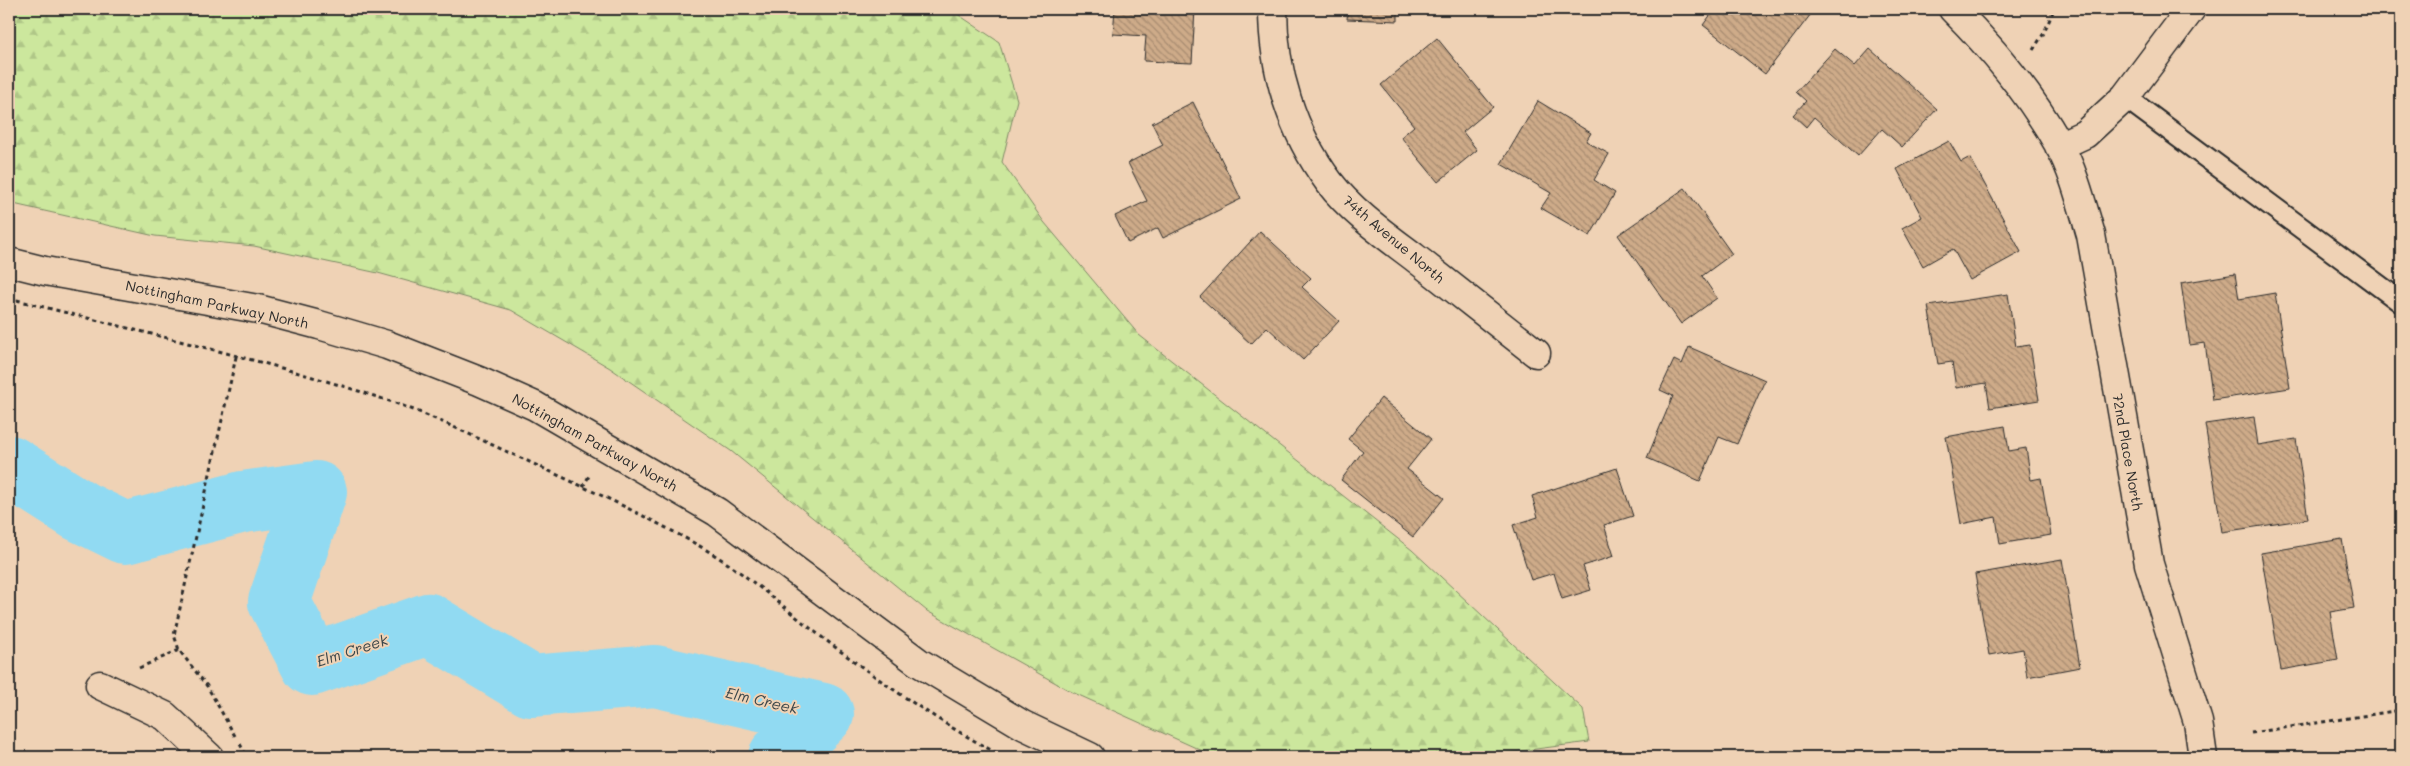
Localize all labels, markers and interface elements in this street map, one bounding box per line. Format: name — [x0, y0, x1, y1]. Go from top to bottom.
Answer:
street label: 74th Avenue North — [1339, 191, 1449, 287]
street label: Nottingham Parkway North — [124, 275, 310, 333]
street label: Nottingham Parkway North — [509, 389, 681, 495]
street label: 72nd Place North — [2108, 392, 2148, 512]
water label: Elm Creek — [314, 629, 391, 671]
water label: Elm Creek — [724, 682, 801, 718]

